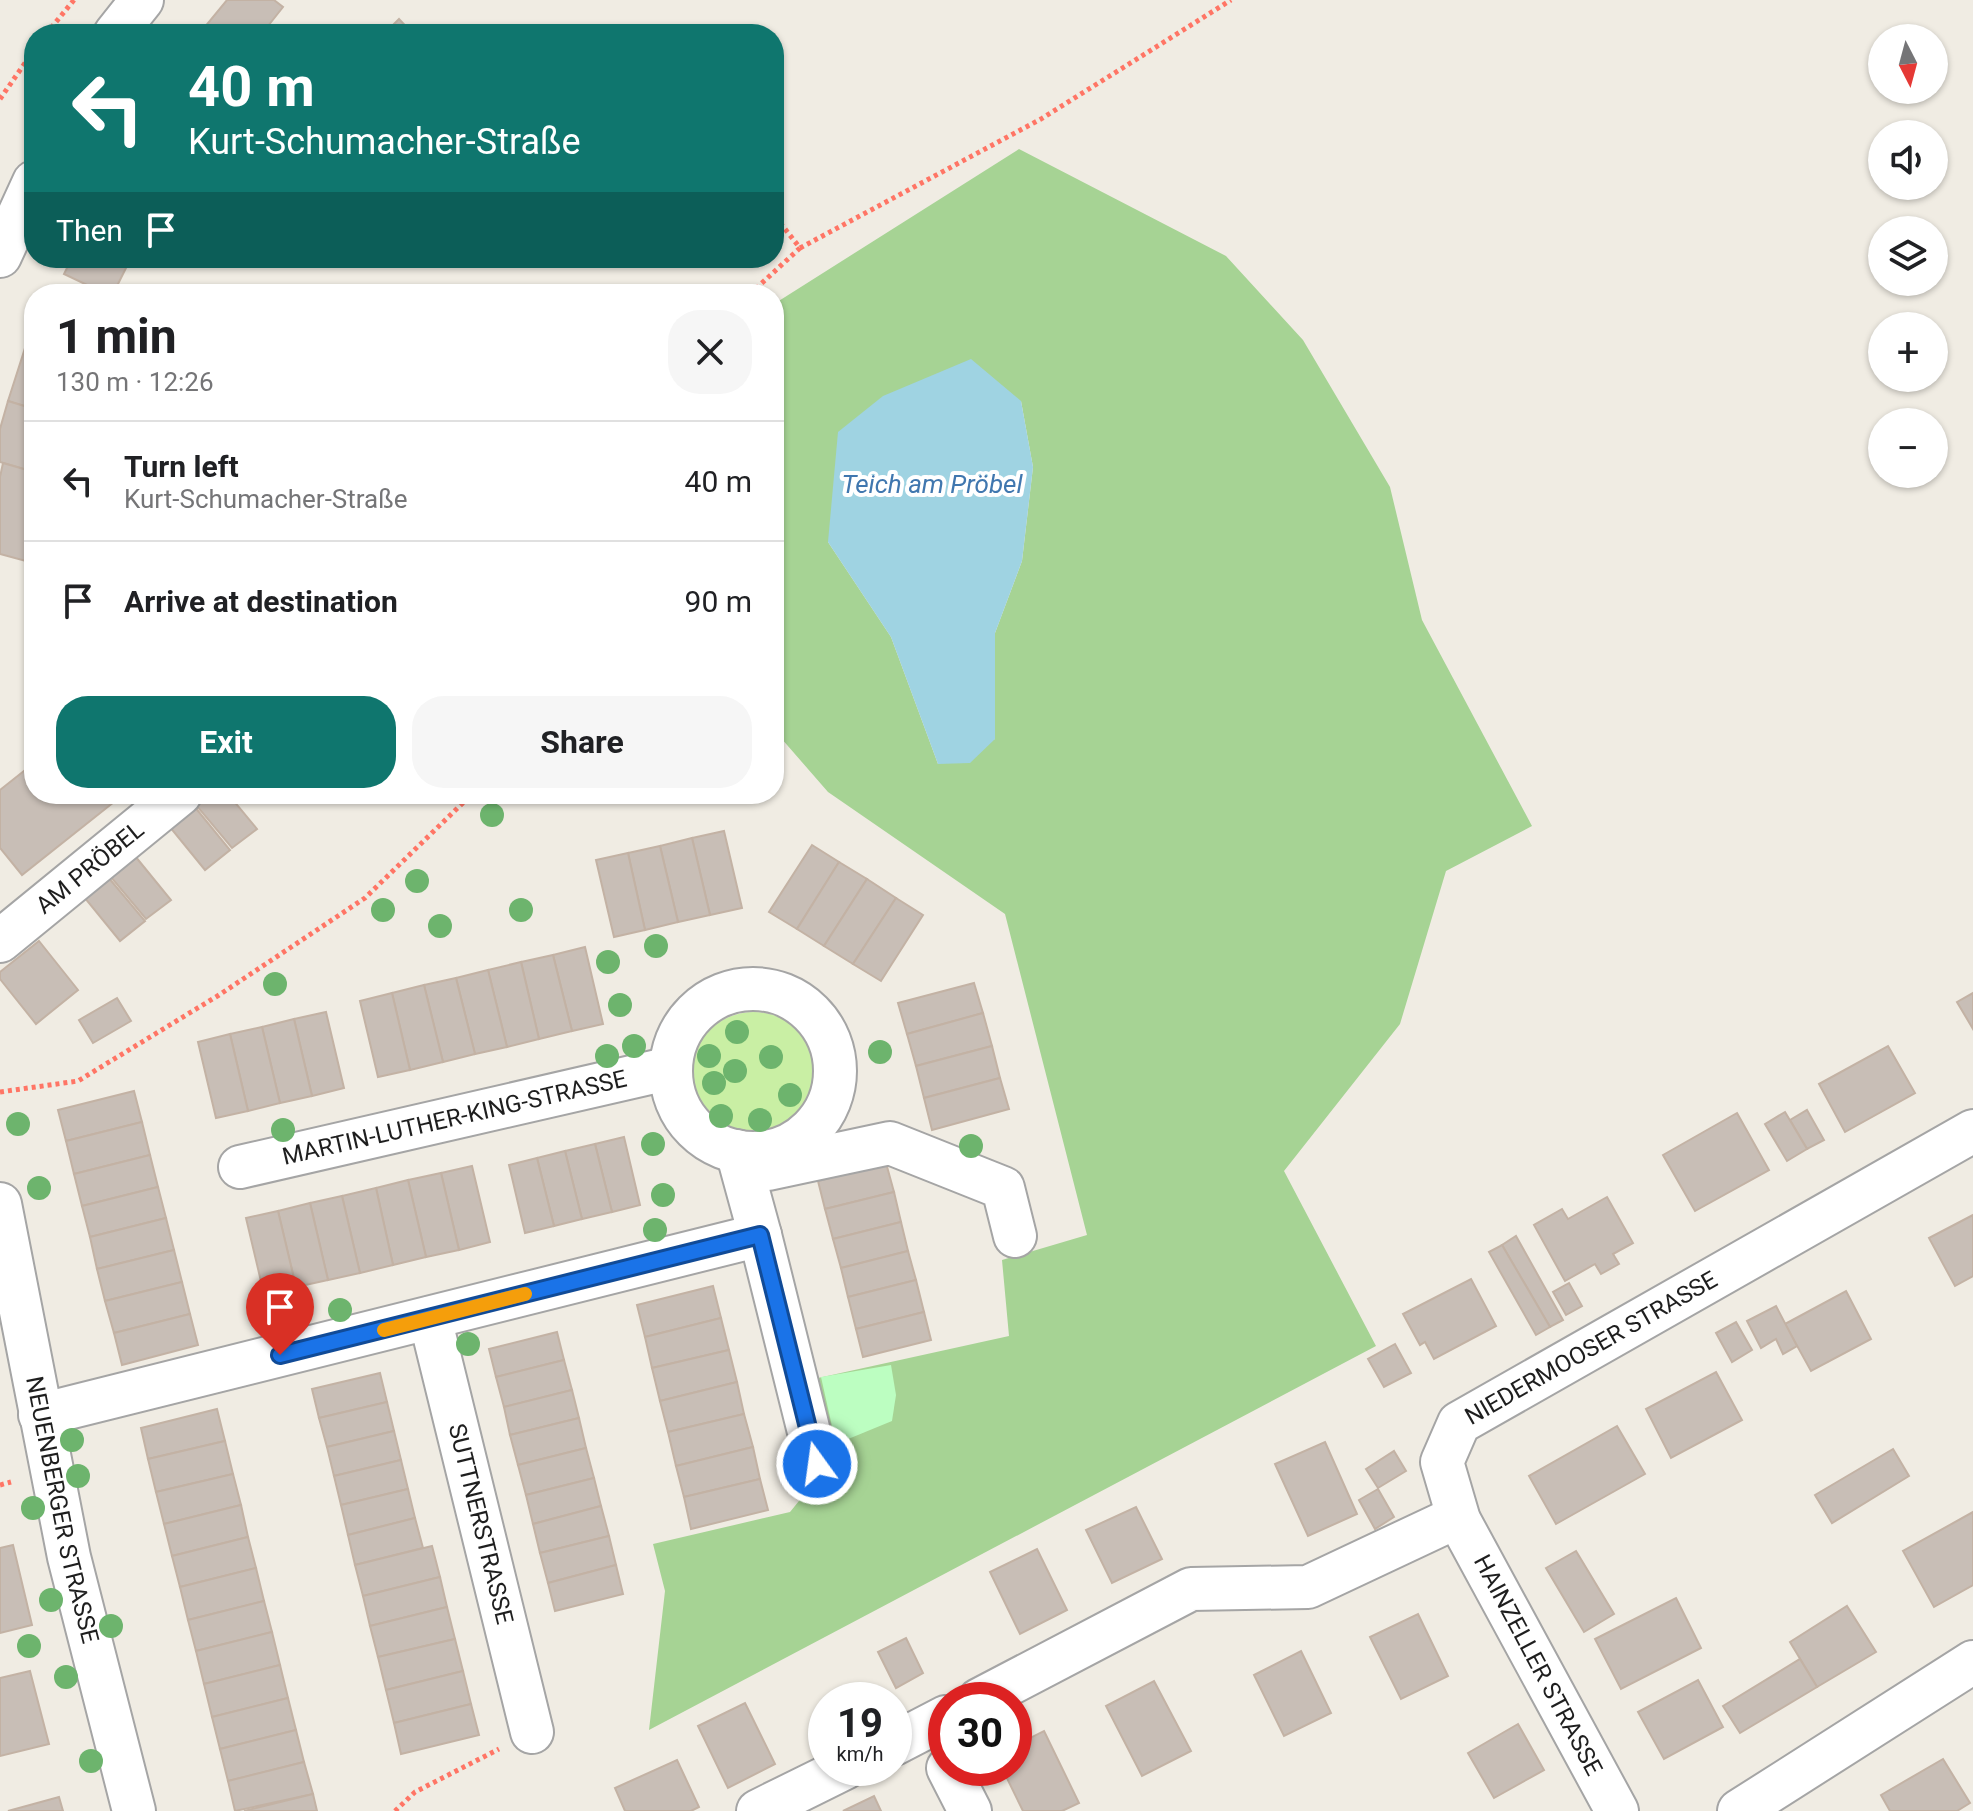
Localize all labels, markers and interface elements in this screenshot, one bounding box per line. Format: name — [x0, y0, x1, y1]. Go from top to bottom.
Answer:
north arrow — [1868, 24, 1948, 104]
map controls — [1868, 24, 1948, 488]
text: 40 m — [188, 54, 315, 120]
icon: left — [56, 56, 160, 160]
button: sound — [1868, 120, 1948, 200]
text: Kurt-Schumacher-Straße — [188, 121, 581, 163]
icon: arrive — [139, 208, 183, 252]
text: Then — [56, 213, 123, 248]
button: layers — [1868, 216, 1948, 296]
text: 1 min — [56, 308, 177, 365]
button: close — [668, 310, 752, 394]
button: + — [1868, 312, 1948, 392]
text: 130 m · 12:26 — [56, 367, 214, 397]
button: − — [1868, 408, 1948, 488]
text: Turn left — [124, 449, 239, 484]
icon: left — [56, 459, 100, 503]
text: 40 m — [685, 464, 752, 499]
water label: Teich am Pröbel — [841, 469, 1023, 499]
text: Kurt-Schumacher-Straße — [124, 484, 408, 514]
icon: arrive — [56, 579, 100, 623]
text: Arrive at destination — [124, 584, 398, 619]
text: 90 m — [685, 584, 752, 619]
button: Exit — [56, 696, 396, 788]
button: Share — [412, 696, 752, 788]
street label: AM PRÖBEL — [30, 815, 149, 920]
street label: MARTIN-LUTHER-KING-STRASSE — [279, 1065, 629, 1171]
street label: NIEDERMOOSER STRASSE — [1460, 1265, 1722, 1431]
pin — [246, 1273, 314, 1355]
icon: arrive — [258, 1285, 302, 1329]
street label: NEUENBERGER STRASSE — [20, 1374, 105, 1646]
street label: SUTTNERSTRASSE — [443, 1421, 519, 1627]
position arrow — [775, 1422, 859, 1506]
street label: HAINZELLER STRASSE — [1468, 1550, 1608, 1780]
speed limit sign: 30 — [928, 1682, 1032, 1786]
text: 19 — [837, 1700, 883, 1747]
text: km/h — [837, 1742, 883, 1766]

